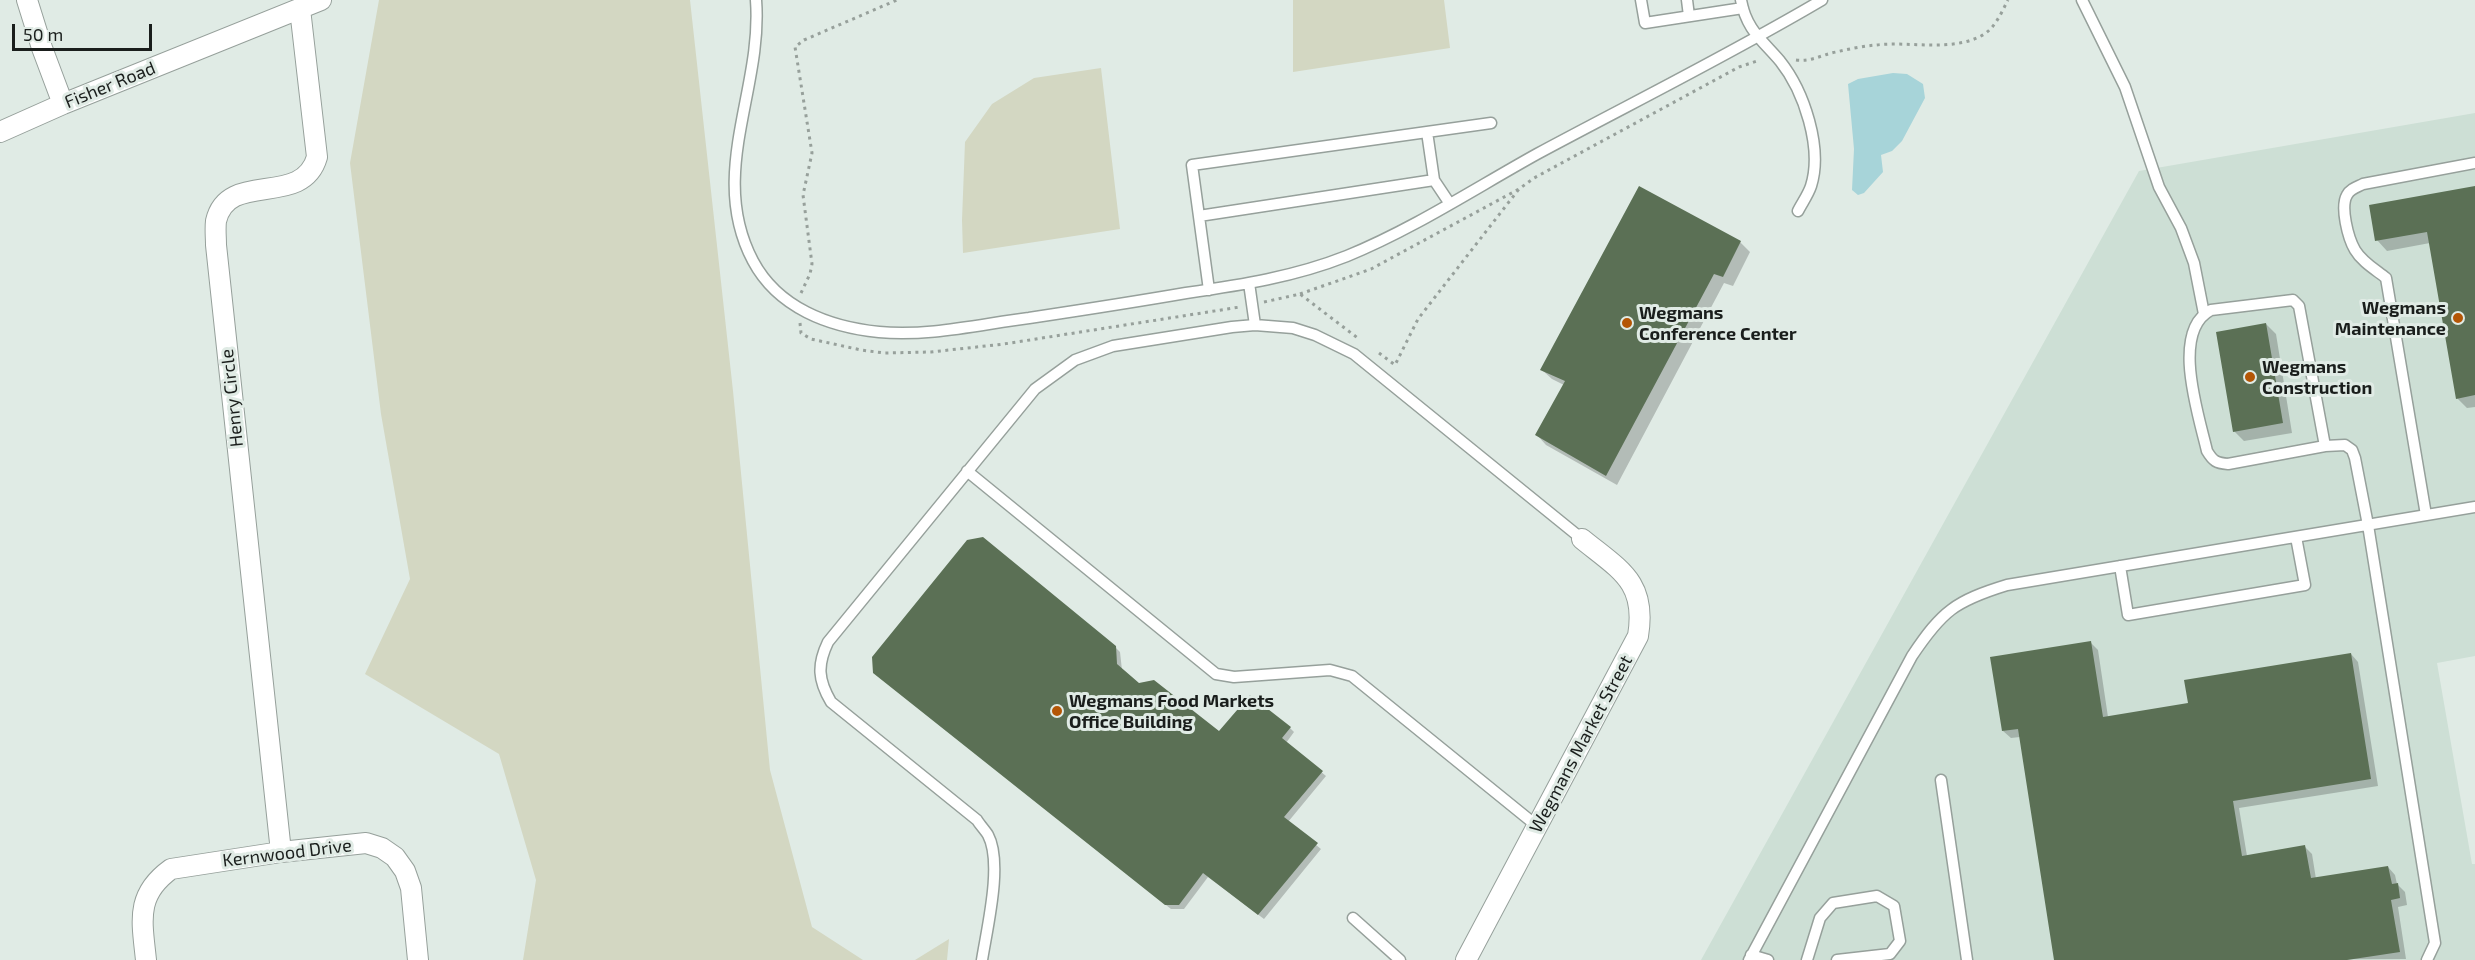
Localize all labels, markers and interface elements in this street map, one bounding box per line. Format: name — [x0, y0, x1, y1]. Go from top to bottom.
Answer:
scale bar — [15, 12, 154, 50]
text: 50 m — [23, 23, 63, 45]
street label: Fisher Road — [61, 57, 159, 113]
place label: Wegmans Maintenance — [2335, 297, 2446, 340]
place label: Wegmans Conference Center — [1639, 302, 1797, 344]
marker: Wegmans Maintenance — [2451, 311, 2465, 325]
marker: Wegmans Conference Center — [1620, 316, 1634, 330]
street label: Henry Circle — [216, 348, 248, 448]
place label: Wegmans Construction — [2262, 356, 2372, 398]
marker: Wegmans Construction — [2243, 370, 2257, 384]
street label: Wegmans Market Street — [1525, 651, 1637, 837]
place label: Wegmans Food Markets Office Building — [1069, 690, 1274, 732]
marker: Wegmans Food Markets Office Building — [1050, 704, 1064, 718]
street label: Kernwood Drive — [221, 834, 353, 872]

